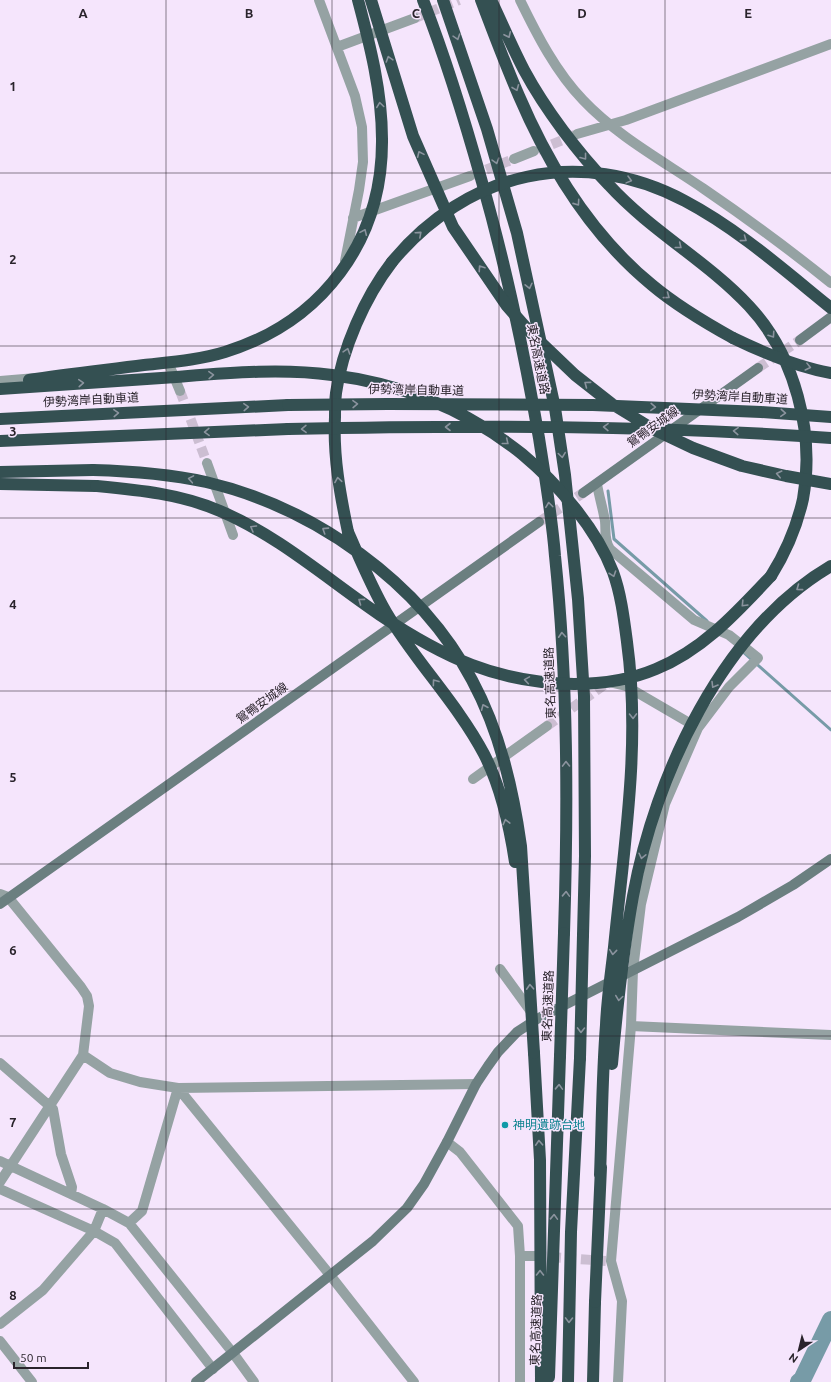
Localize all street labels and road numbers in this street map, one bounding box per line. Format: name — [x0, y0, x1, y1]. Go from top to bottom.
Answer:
street label: 東名高速道路 — [525, 322, 552, 395]
street label: 伊勢湾岸自動車道 — [368, 382, 464, 397]
street label: 伊勢湾岸自動車道 — [692, 387, 788, 406]
street label: 伊勢湾岸自動車道 — [43, 390, 139, 409]
street label: 鴛鴨安城線 — [625, 404, 681, 449]
street label: 東名高速道路 — [542, 647, 557, 719]
street label: 鴛鴨安城線 — [234, 680, 290, 725]
street label: 東名高速道路 — [540, 970, 555, 1042]
street label: 東名高速道路 — [528, 1294, 543, 1366]

